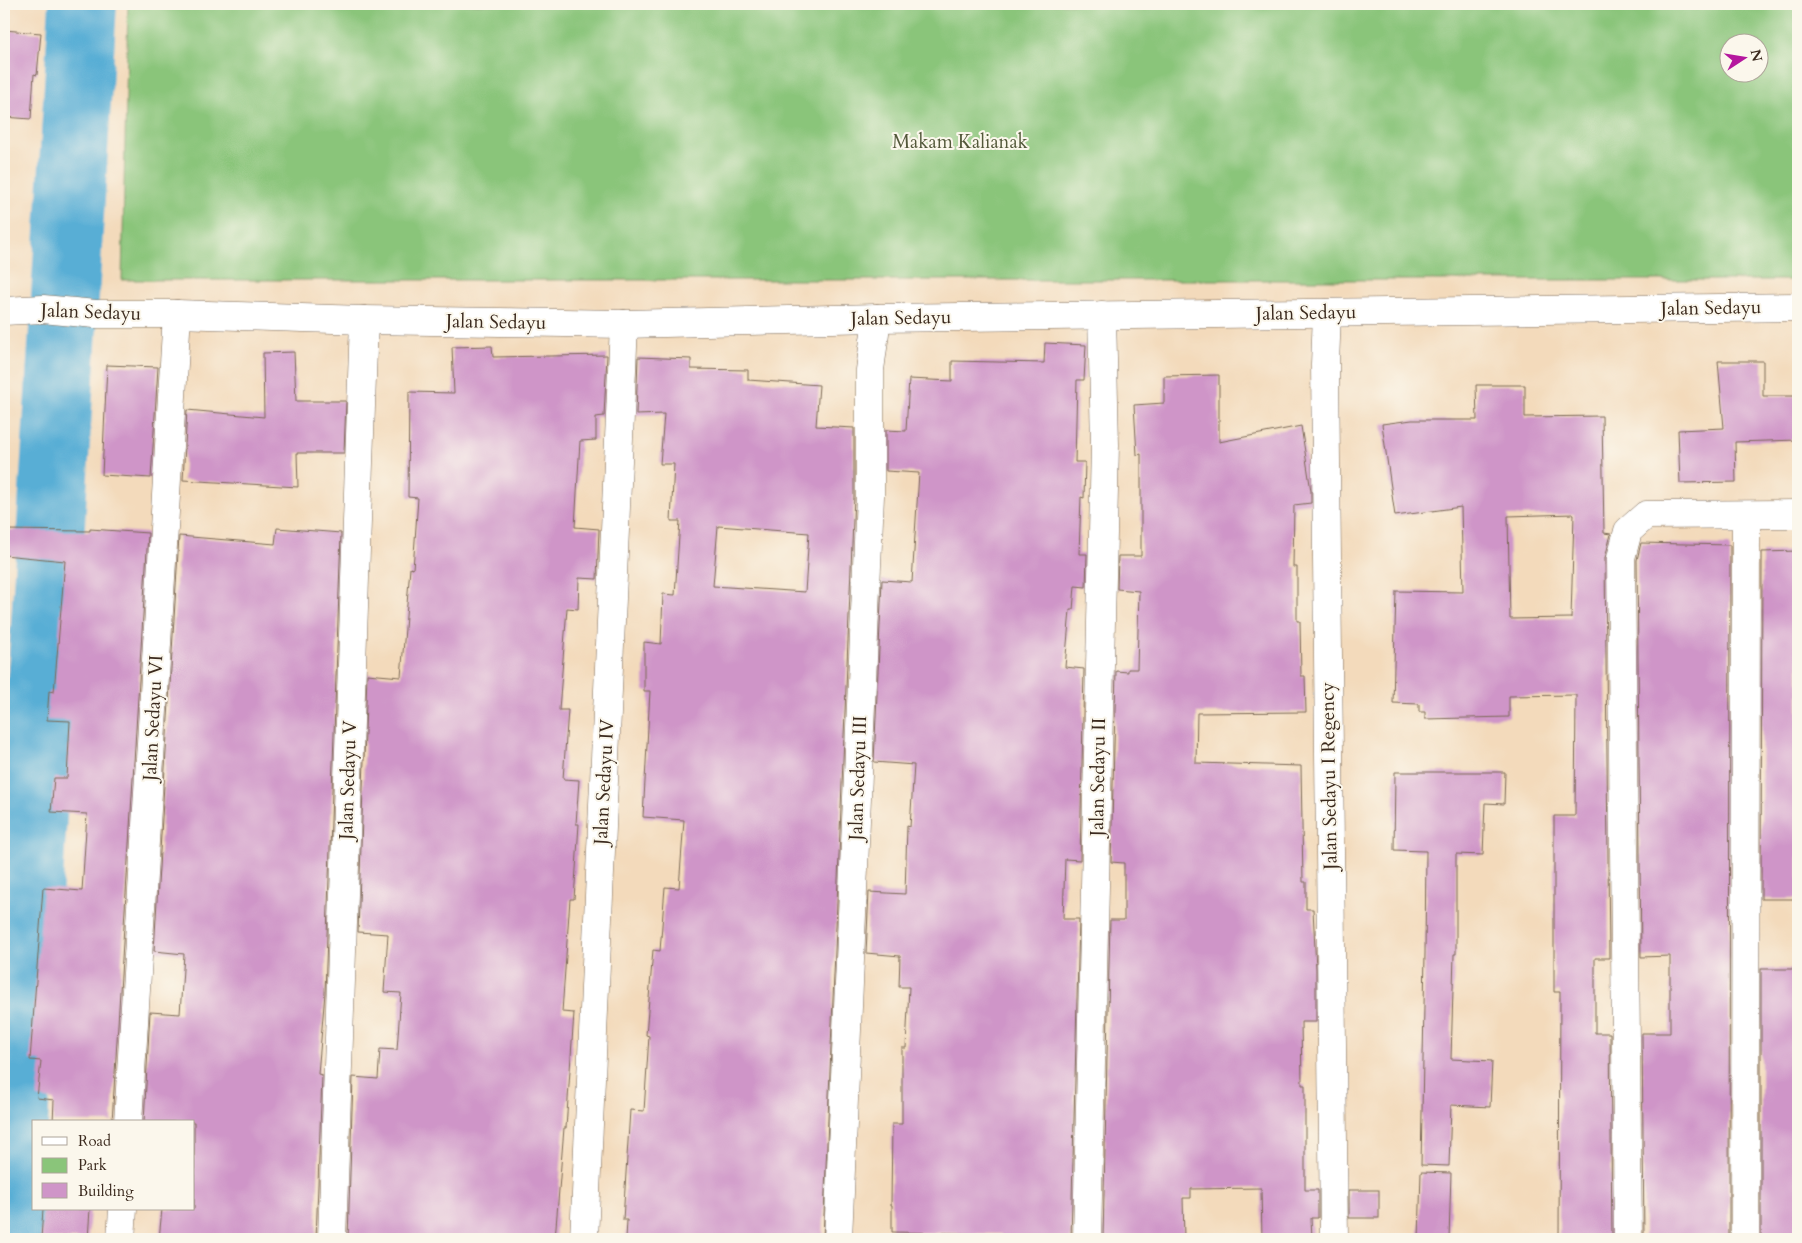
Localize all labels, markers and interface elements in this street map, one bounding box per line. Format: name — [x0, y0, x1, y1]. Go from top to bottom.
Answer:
north arrow — [1720, 32, 1770, 82]
text: N — [1746, 47, 1767, 63]
park label: Makam Kalianak — [892, 129, 1029, 155]
street label: Jalan Sedayu — [1658, 294, 1761, 322]
street label: Jalan Sedayu — [37, 297, 142, 327]
street label: Jalan Sedayu — [1253, 299, 1356, 327]
street label: Jalan Sedayu — [848, 304, 951, 332]
street label: Jalan Sedayu — [443, 308, 546, 336]
street label: Jalan Sedayu VI — [137, 654, 169, 785]
street label: Jalan Sedayu I Regency — [1314, 682, 1344, 873]
street label: Jalan Sedayu III — [843, 715, 873, 844]
street label: Jalan Sedayu II — [1084, 717, 1112, 840]
street label: Jalan Sedayu IV — [588, 718, 620, 849]
street label: Jalan Sedayu V — [333, 720, 363, 843]
legend — [32, 1120, 195, 1210]
text: Road — [78, 1131, 111, 1151]
text: Park — [78, 1155, 107, 1175]
text: Building — [78, 1181, 134, 1201]

